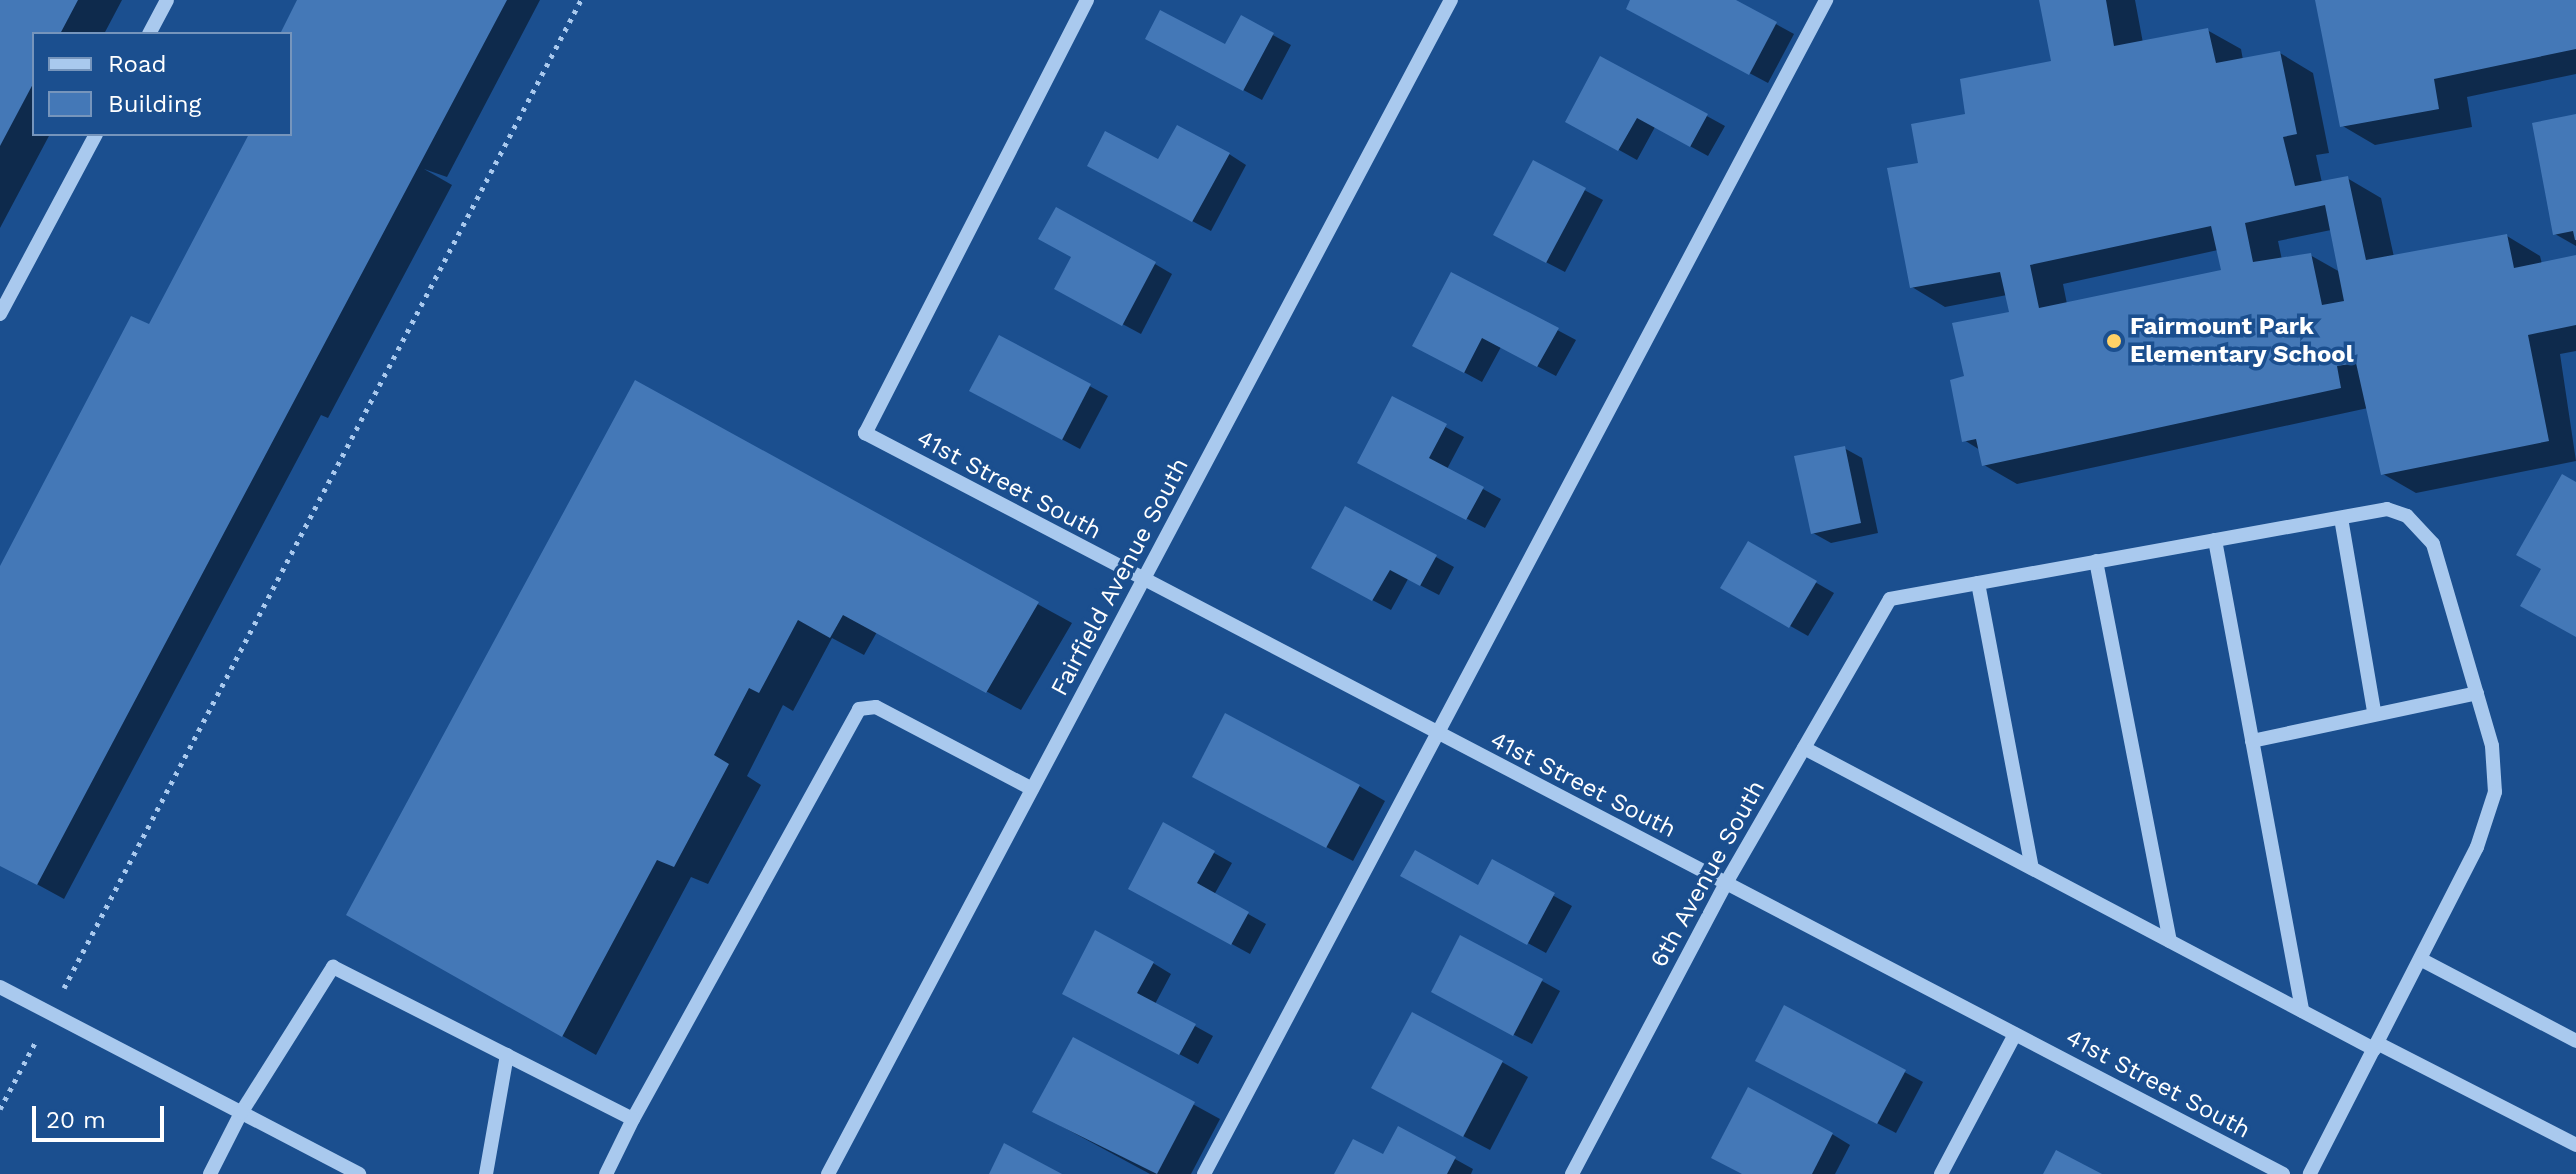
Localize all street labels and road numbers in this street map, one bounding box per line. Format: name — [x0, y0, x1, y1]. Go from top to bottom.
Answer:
street label: 41st Street South — [912, 424, 1106, 546]
street label: Fairfield Avenue South — [1045, 453, 1195, 701]
street label: 41st Street South — [1485, 726, 1681, 844]
street label: 6th Avenue South — [1644, 775, 1772, 973]
street label: 41st Street South — [2061, 1023, 2255, 1145]

